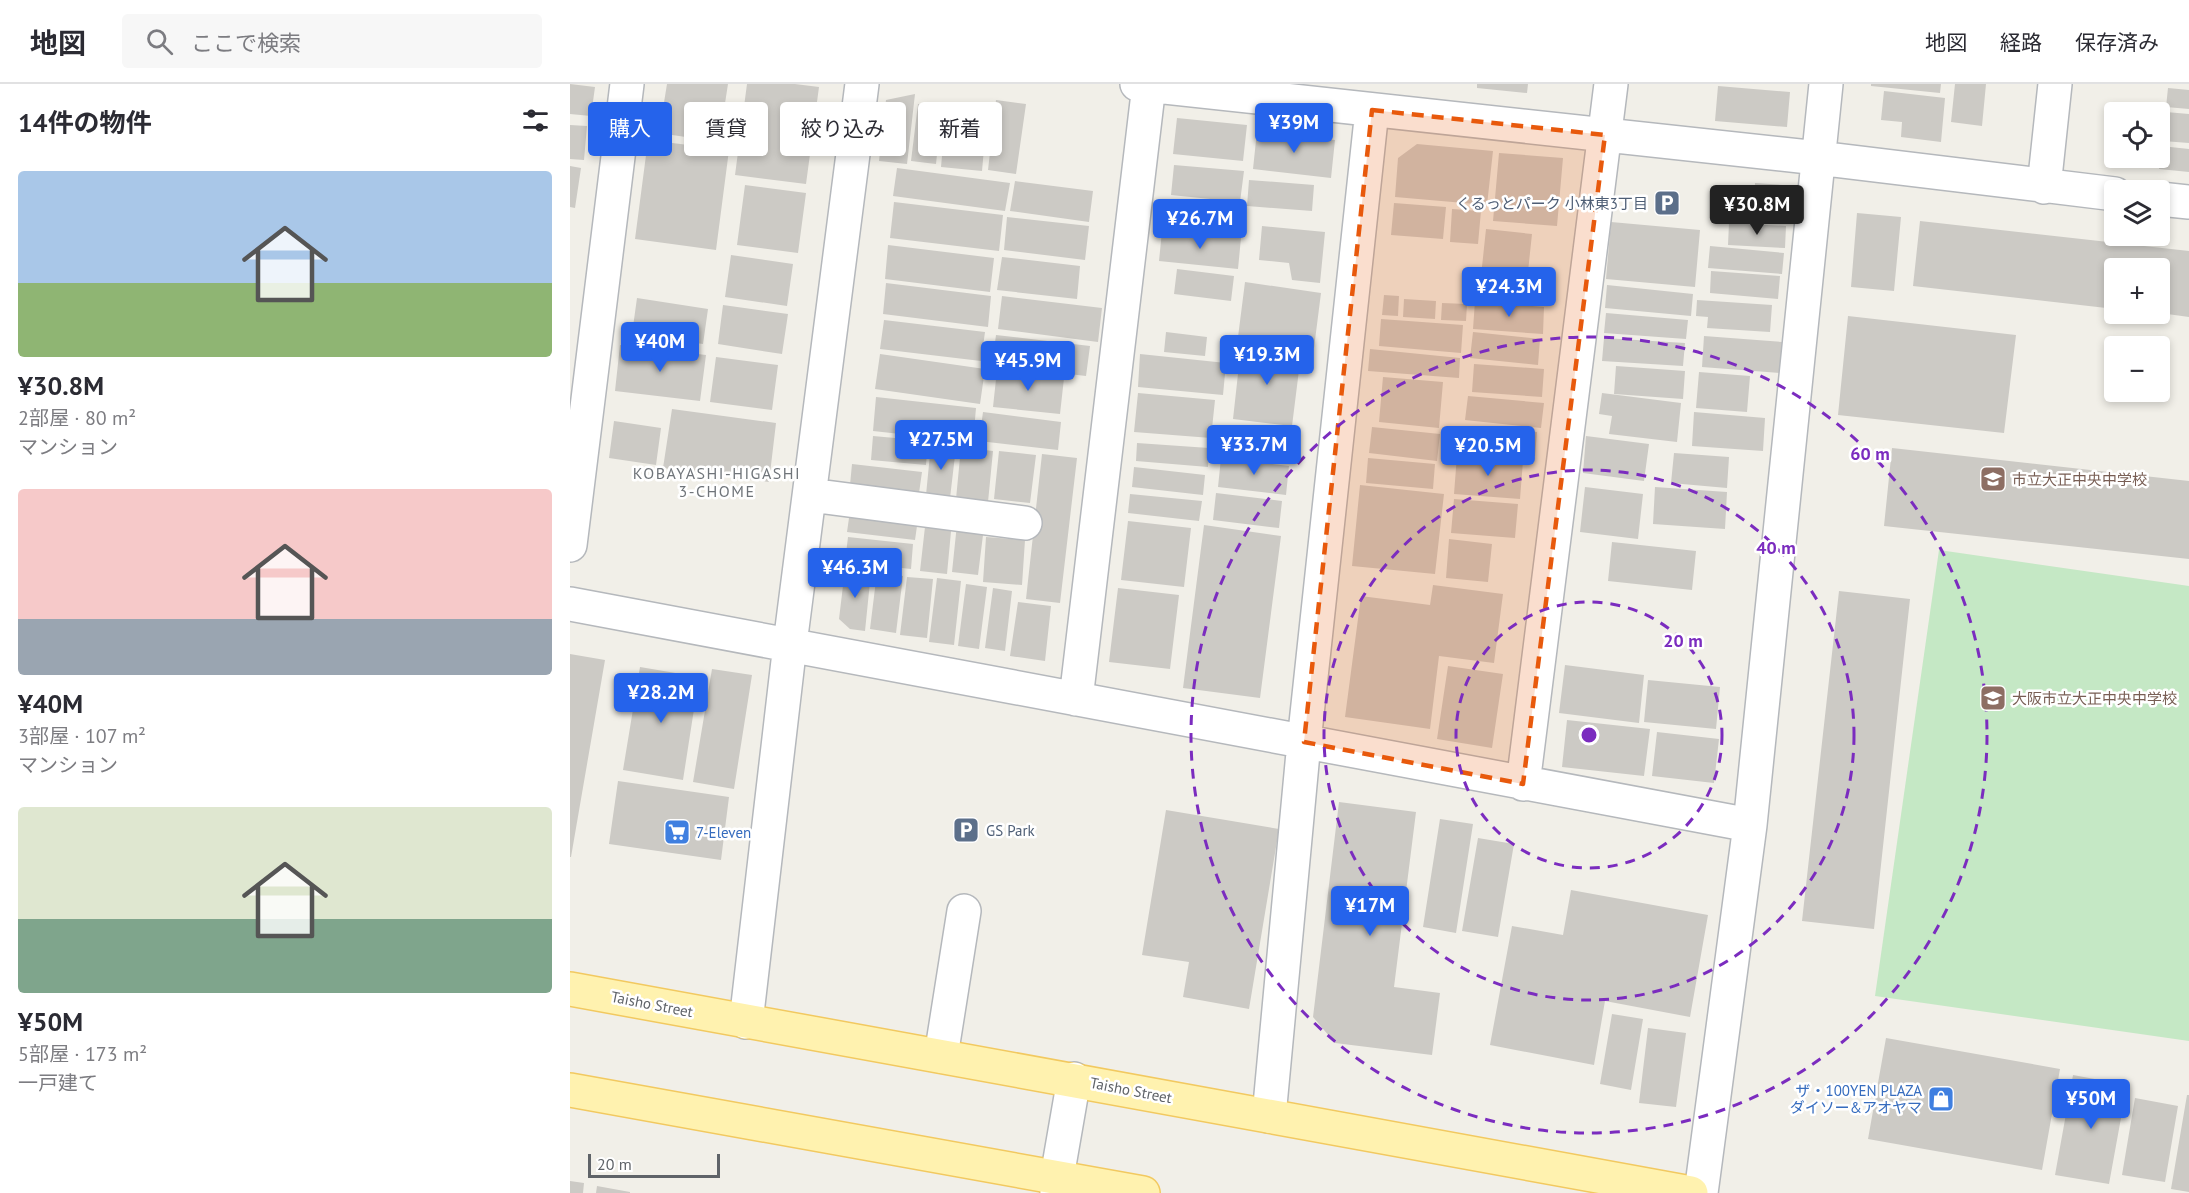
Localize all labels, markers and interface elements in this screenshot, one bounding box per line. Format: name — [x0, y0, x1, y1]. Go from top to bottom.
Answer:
search box — [122, 14, 542, 68]
text: 地図 — [30, 24, 86, 61]
icon: search — [143, 25, 176, 58]
text: ここで検索 — [191, 29, 301, 57]
text: 地図 — [1925, 29, 1967, 56]
text: 経路 — [2000, 29, 2042, 56]
text: 保存済み — [2075, 29, 2159, 56]
chip: 購入 — [588, 102, 672, 156]
chip: 賃貸 — [684, 102, 768, 156]
chip: 絞り込み — [780, 102, 906, 156]
chip: 新着 — [918, 102, 1002, 156]
map controls — [2104, 102, 2170, 402]
button: locate — [2104, 102, 2170, 168]
pin: ¥39M — [1258, 103, 1330, 154]
icon: filters — [519, 104, 552, 137]
text: 14件の物件 — [18, 106, 151, 139]
text: ¥39M — [1269, 109, 1319, 135]
button: layers — [2104, 180, 2170, 246]
pin: ¥30.8M — [1708, 185, 1806, 236]
parking icon: くるっとパーク 小林東3丁目 — [1652, 188, 1682, 218]
text: ¥30.8M — [1724, 191, 1790, 217]
place label: くるっとパーク 小林東3丁目 — [1456, 194, 1648, 213]
pin: ¥26.7M — [1151, 199, 1249, 250]
text: ¥26.7M — [1167, 205, 1233, 231]
icon: home — [231, 210, 339, 318]
button: + — [2104, 258, 2170, 324]
pin: ¥24.3M — [1460, 267, 1558, 318]
text: ¥24.3M — [1476, 273, 1542, 299]
pin: ¥40M — [624, 322, 696, 373]
text: ¥40M — [635, 328, 685, 354]
pin: ¥19.3M — [1218, 335, 1316, 386]
button: − — [2104, 336, 2170, 402]
pin: ¥45.9M — [979, 341, 1077, 392]
text: ¥19.3M — [1234, 341, 1300, 367]
text: ¥45.9M — [995, 347, 1061, 373]
text: ¥30.8M — [18, 369, 104, 402]
text: 2部屋 · 80 m² — [18, 405, 136, 431]
pin: ¥27.5M — [892, 420, 990, 471]
pin: ¥33.7M — [1205, 425, 1303, 476]
text: ¥27.5M — [909, 426, 973, 452]
pin: ¥20.5M — [1439, 426, 1537, 477]
text: ¥33.7M — [1221, 431, 1287, 457]
text: ¥20.5M — [1455, 432, 1521, 458]
text: マンション — [18, 434, 118, 460]
text: 60 m — [1850, 442, 1890, 465]
district label: KOBAYASHI-HIGASHI 3-CHOME — [633, 463, 801, 501]
school or university icon: 市立大正中央中学校 — [1978, 464, 2008, 494]
place label: 市立大正中央中学校 — [2012, 470, 2147, 489]
icon: home — [231, 528, 339, 636]
text: 40 m — [1756, 536, 1796, 559]
pin: ¥46.3M — [806, 548, 904, 599]
text: ¥46.3M — [822, 554, 888, 580]
text: 20 m — [1663, 629, 1703, 652]
pin: ¥28.2M — [612, 673, 710, 724]
text: ¥28.2M — [628, 679, 694, 705]
school or university icon: 大阪市立大正中央中学校 — [1978, 683, 2008, 713]
text: ¥40M — [18, 687, 83, 720]
place label: 大阪市立大正中央中学校 — [2012, 689, 2177, 708]
text: 3部屋 · 107 m² — [18, 723, 146, 749]
centre of rings — [1579, 725, 1599, 745]
text: マンション — [18, 752, 118, 778]
parking icon: GS Park — [951, 815, 981, 845]
supermarket icon: 7-Eleven — [662, 817, 692, 847]
place label: GS Park — [986, 821, 1036, 840]
place label: 7-Eleven — [696, 823, 751, 842]
icon: home — [231, 846, 339, 954]
pin: ¥17M — [1334, 886, 1406, 937]
text: ¥17M — [1345, 892, 1395, 918]
street label: Taisho Street — [609, 987, 695, 1021]
text: ¥50M — [18, 1005, 83, 1038]
text: 5部屋 · 173 m² — [18, 1041, 147, 1067]
text: 一戸建て — [18, 1070, 98, 1096]
street label: Taisho Street — [1088, 1073, 1174, 1107]
pin: ¥50M — [2055, 1079, 2127, 1130]
place label: ザ・100YEN PLAZA ダイソー&アオヤマ — [1790, 1081, 1922, 1117]
shop icon: ザ・100YEN PLAZA ダイソー&アオヤマ — [1926, 1084, 1956, 1114]
text: ¥50M — [2066, 1085, 2116, 1111]
scale bar — [588, 1151, 720, 1178]
text: 20 m — [597, 1154, 632, 1174]

